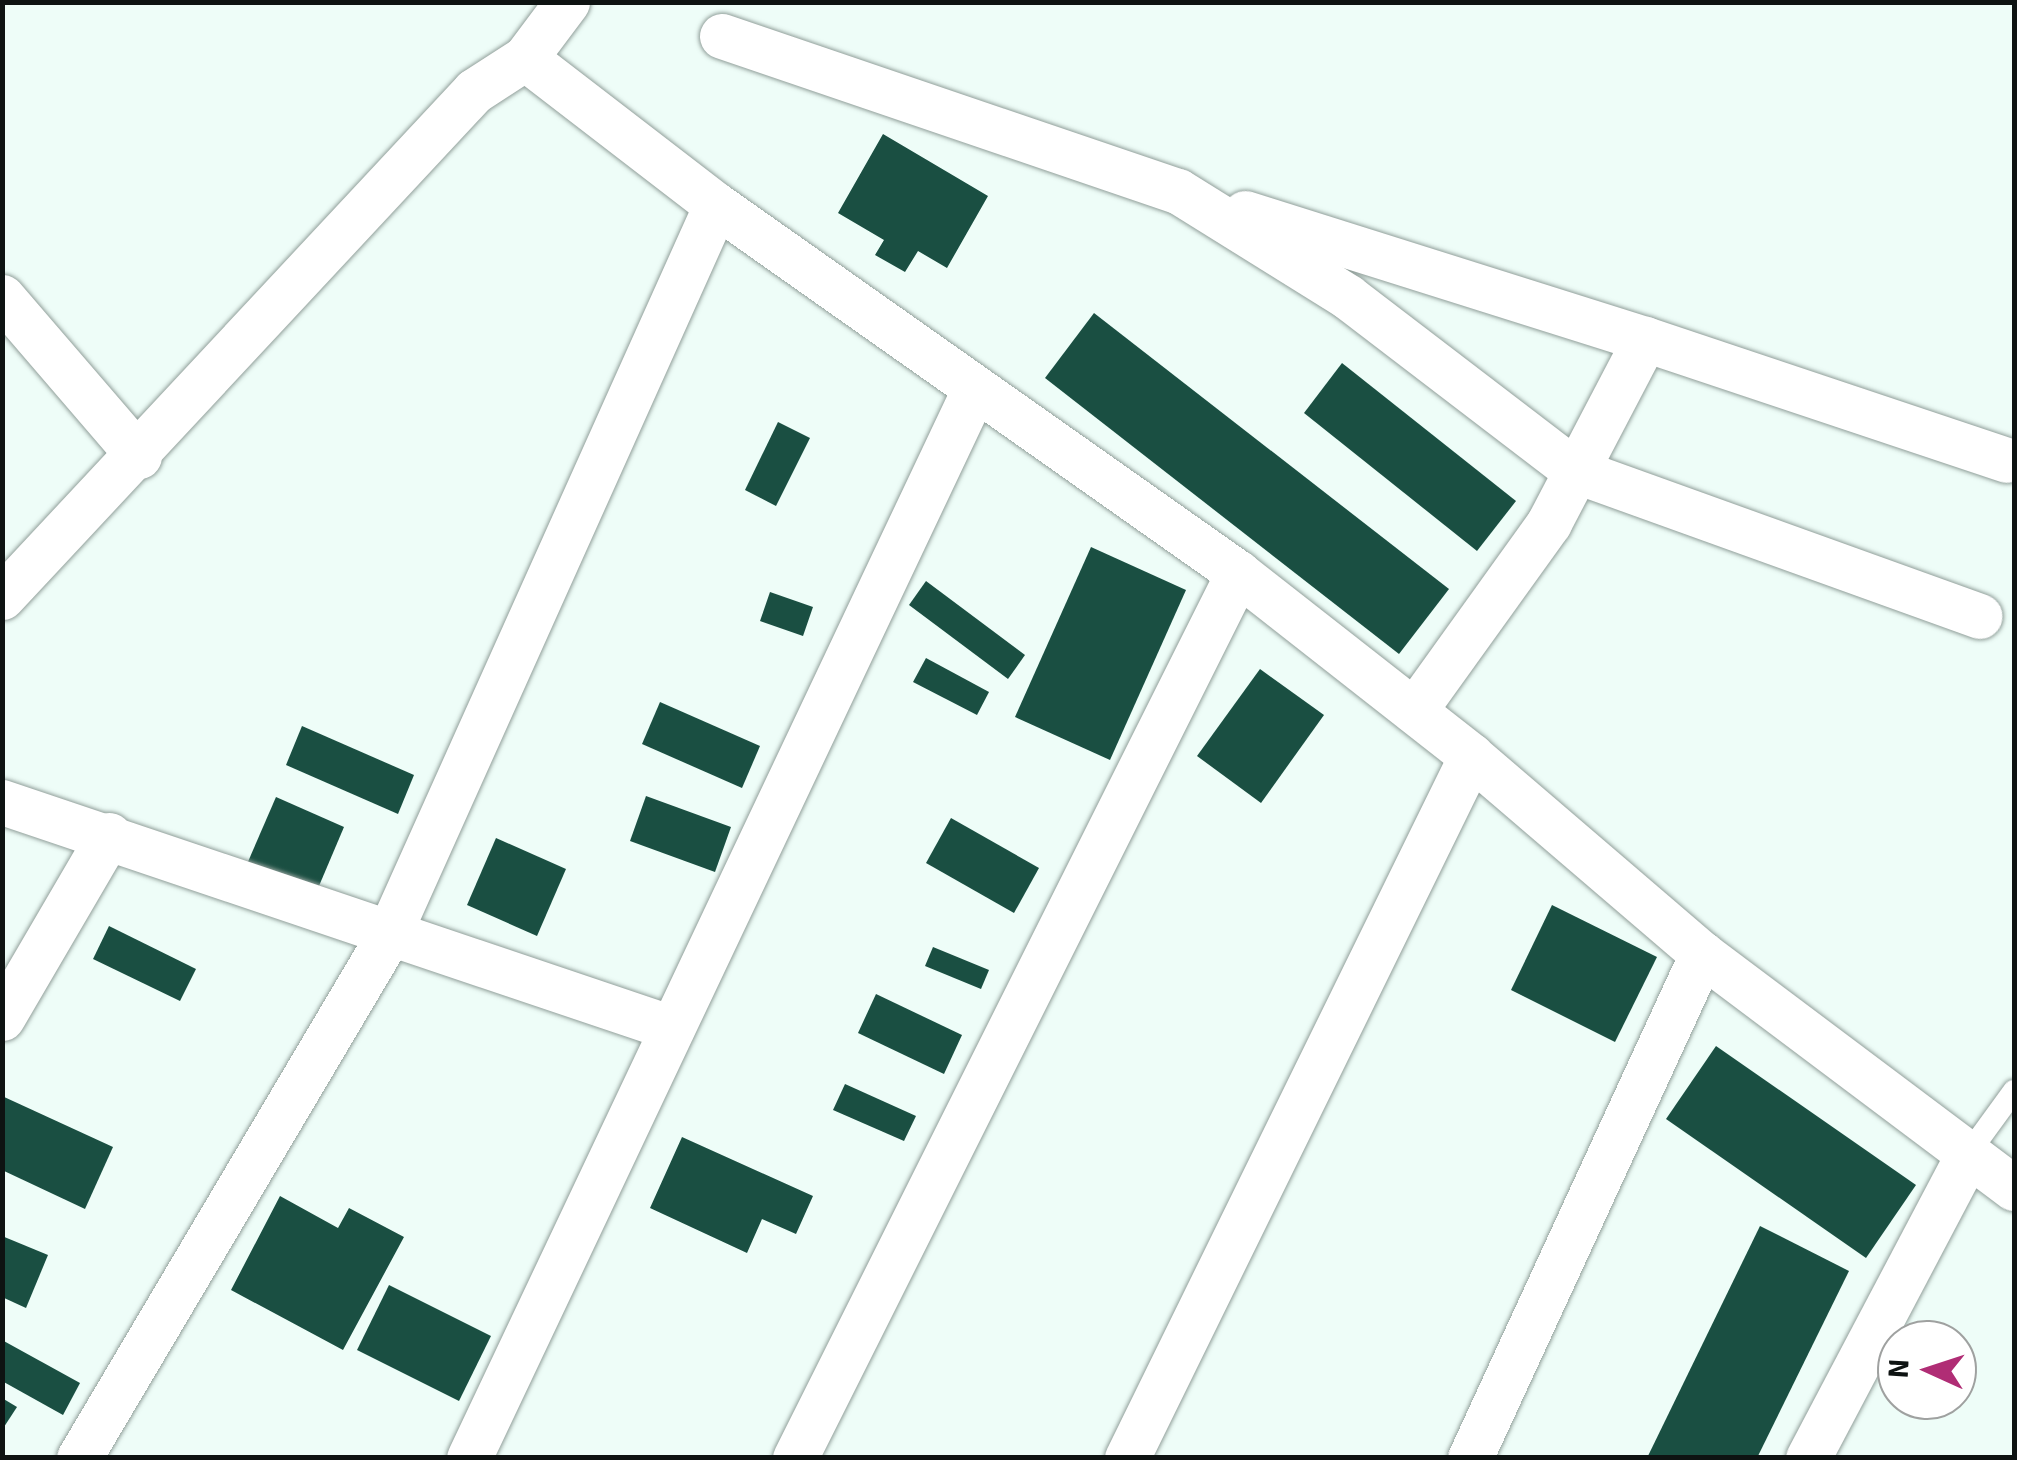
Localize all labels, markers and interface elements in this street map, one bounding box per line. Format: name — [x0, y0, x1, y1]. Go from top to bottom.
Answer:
north arrow — [1877, 1320, 1977, 1420]
text: N — [1882, 1358, 1917, 1379]

